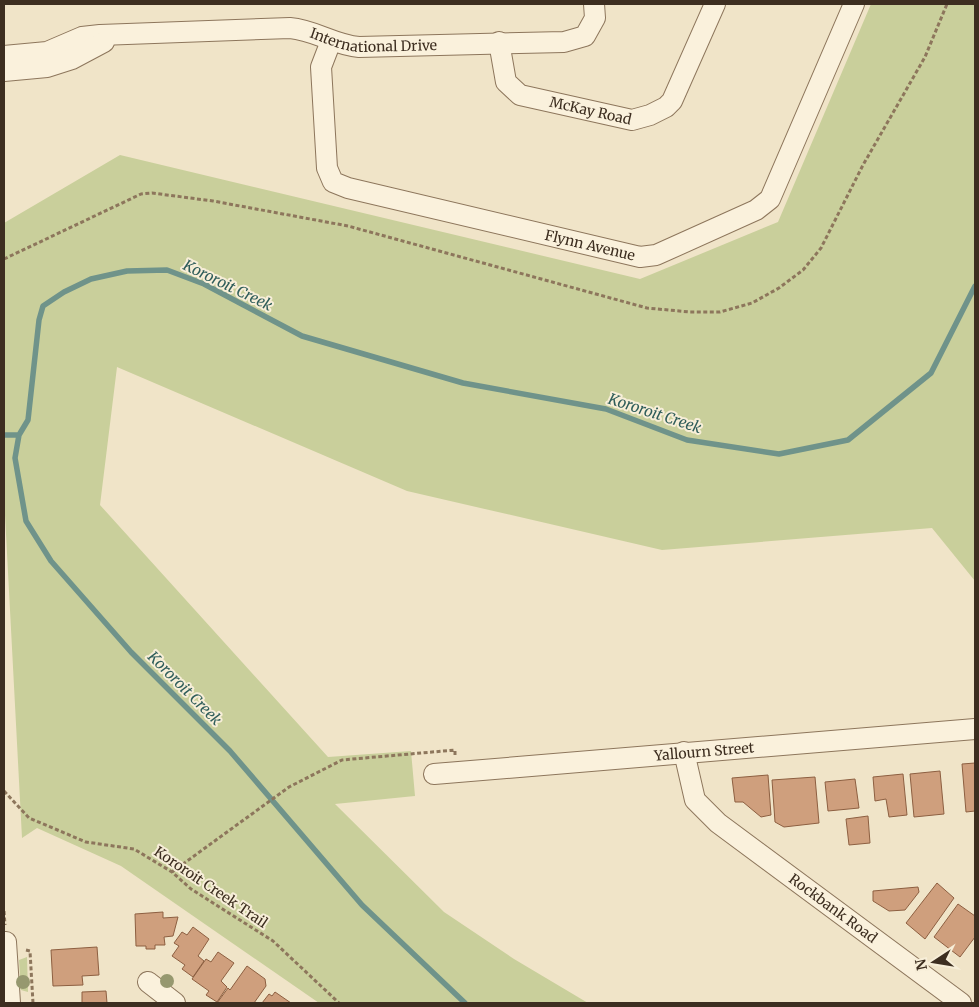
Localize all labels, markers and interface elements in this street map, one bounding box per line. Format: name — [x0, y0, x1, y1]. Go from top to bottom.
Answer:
street label: International Drive — [308, 24, 437, 56]
street label: McKay Road — [548, 93, 634, 129]
street label: Flynn Avenue — [543, 226, 637, 264]
water label: Kororoit Creek — [179, 255, 276, 315]
water label: Kororoit Creek — [605, 389, 705, 437]
water label: Kororoit Creek — [143, 646, 227, 730]
street label: Yallourn Street — [652, 738, 755, 765]
street label: Kororoit Creek Trail — [151, 842, 272, 932]
street label: Rockbank Road — [785, 870, 881, 947]
north arrow — [909, 937, 959, 987]
text: N — [911, 957, 931, 972]

